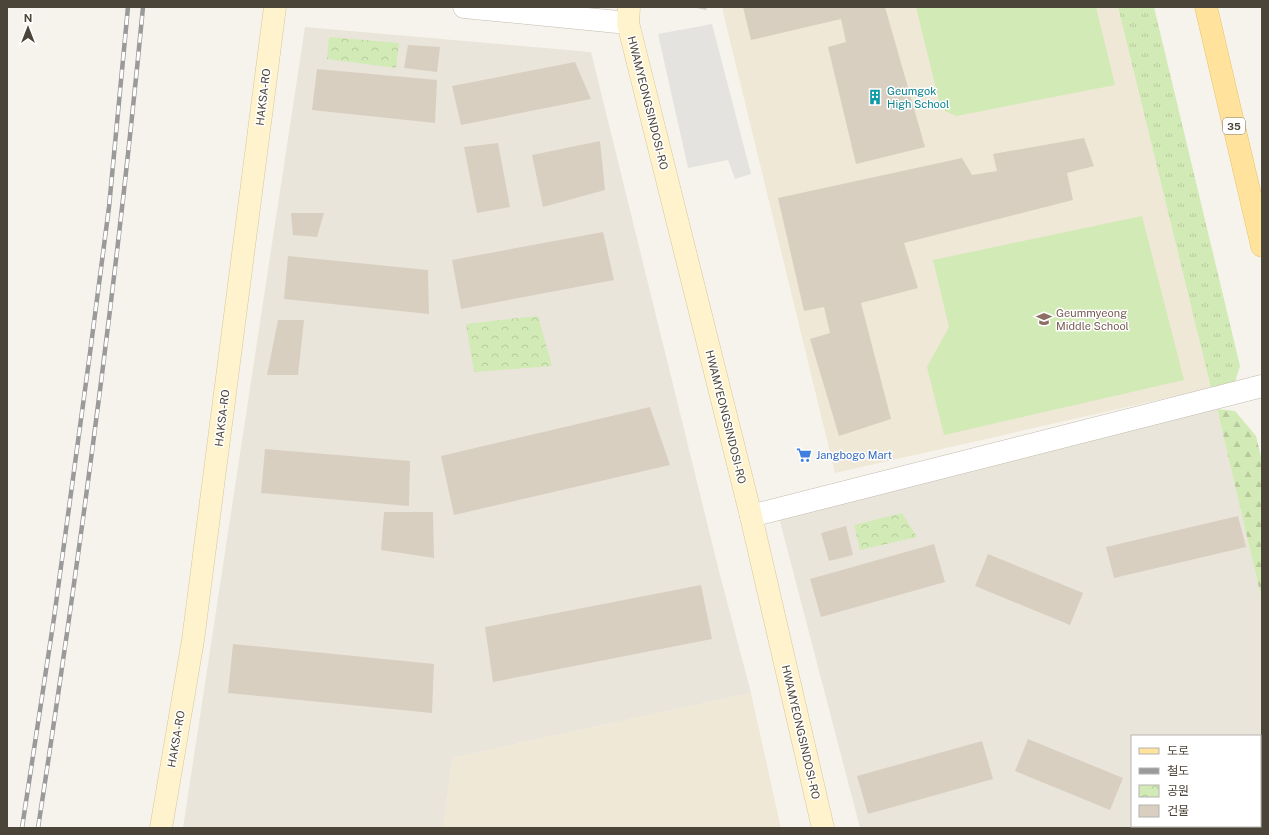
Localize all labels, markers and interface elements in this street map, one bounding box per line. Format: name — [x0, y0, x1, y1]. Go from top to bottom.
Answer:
north arrow — [8, 8, 48, 48]
text: N — [24, 12, 32, 24]
street label: HWAMYEONGSINDOSI-RO — [626, 35, 670, 171]
street label: HAKSA-RO — [254, 68, 272, 126]
place label: Geumgok High School — [887, 85, 949, 110]
building icon: Geumgok High School — [866, 88, 884, 106]
road number: 35 — [1223, 118, 1245, 134]
place label: Geummyeong Middle School — [1056, 307, 1129, 332]
school or university icon: Geummyeong Middle School — [1035, 310, 1053, 328]
street label: HWAMYEONGSINDOSI-RO — [704, 349, 748, 485]
street label: HAKSA-RO — [213, 389, 231, 447]
supermarket icon: Jangbogo Mart — [795, 446, 813, 464]
place label: Jangbogo Mart — [816, 449, 892, 461]
street label: HWAMYEONGSINDOSI-RO — [780, 664, 822, 800]
street label: HAKSA-RO — [165, 710, 187, 768]
legend — [1131, 735, 1261, 827]
text: 도로 — [1167, 744, 1189, 758]
text: 철도 — [1167, 764, 1189, 778]
text: 공원 — [1167, 784, 1189, 798]
text: 건물 — [1167, 804, 1189, 818]

